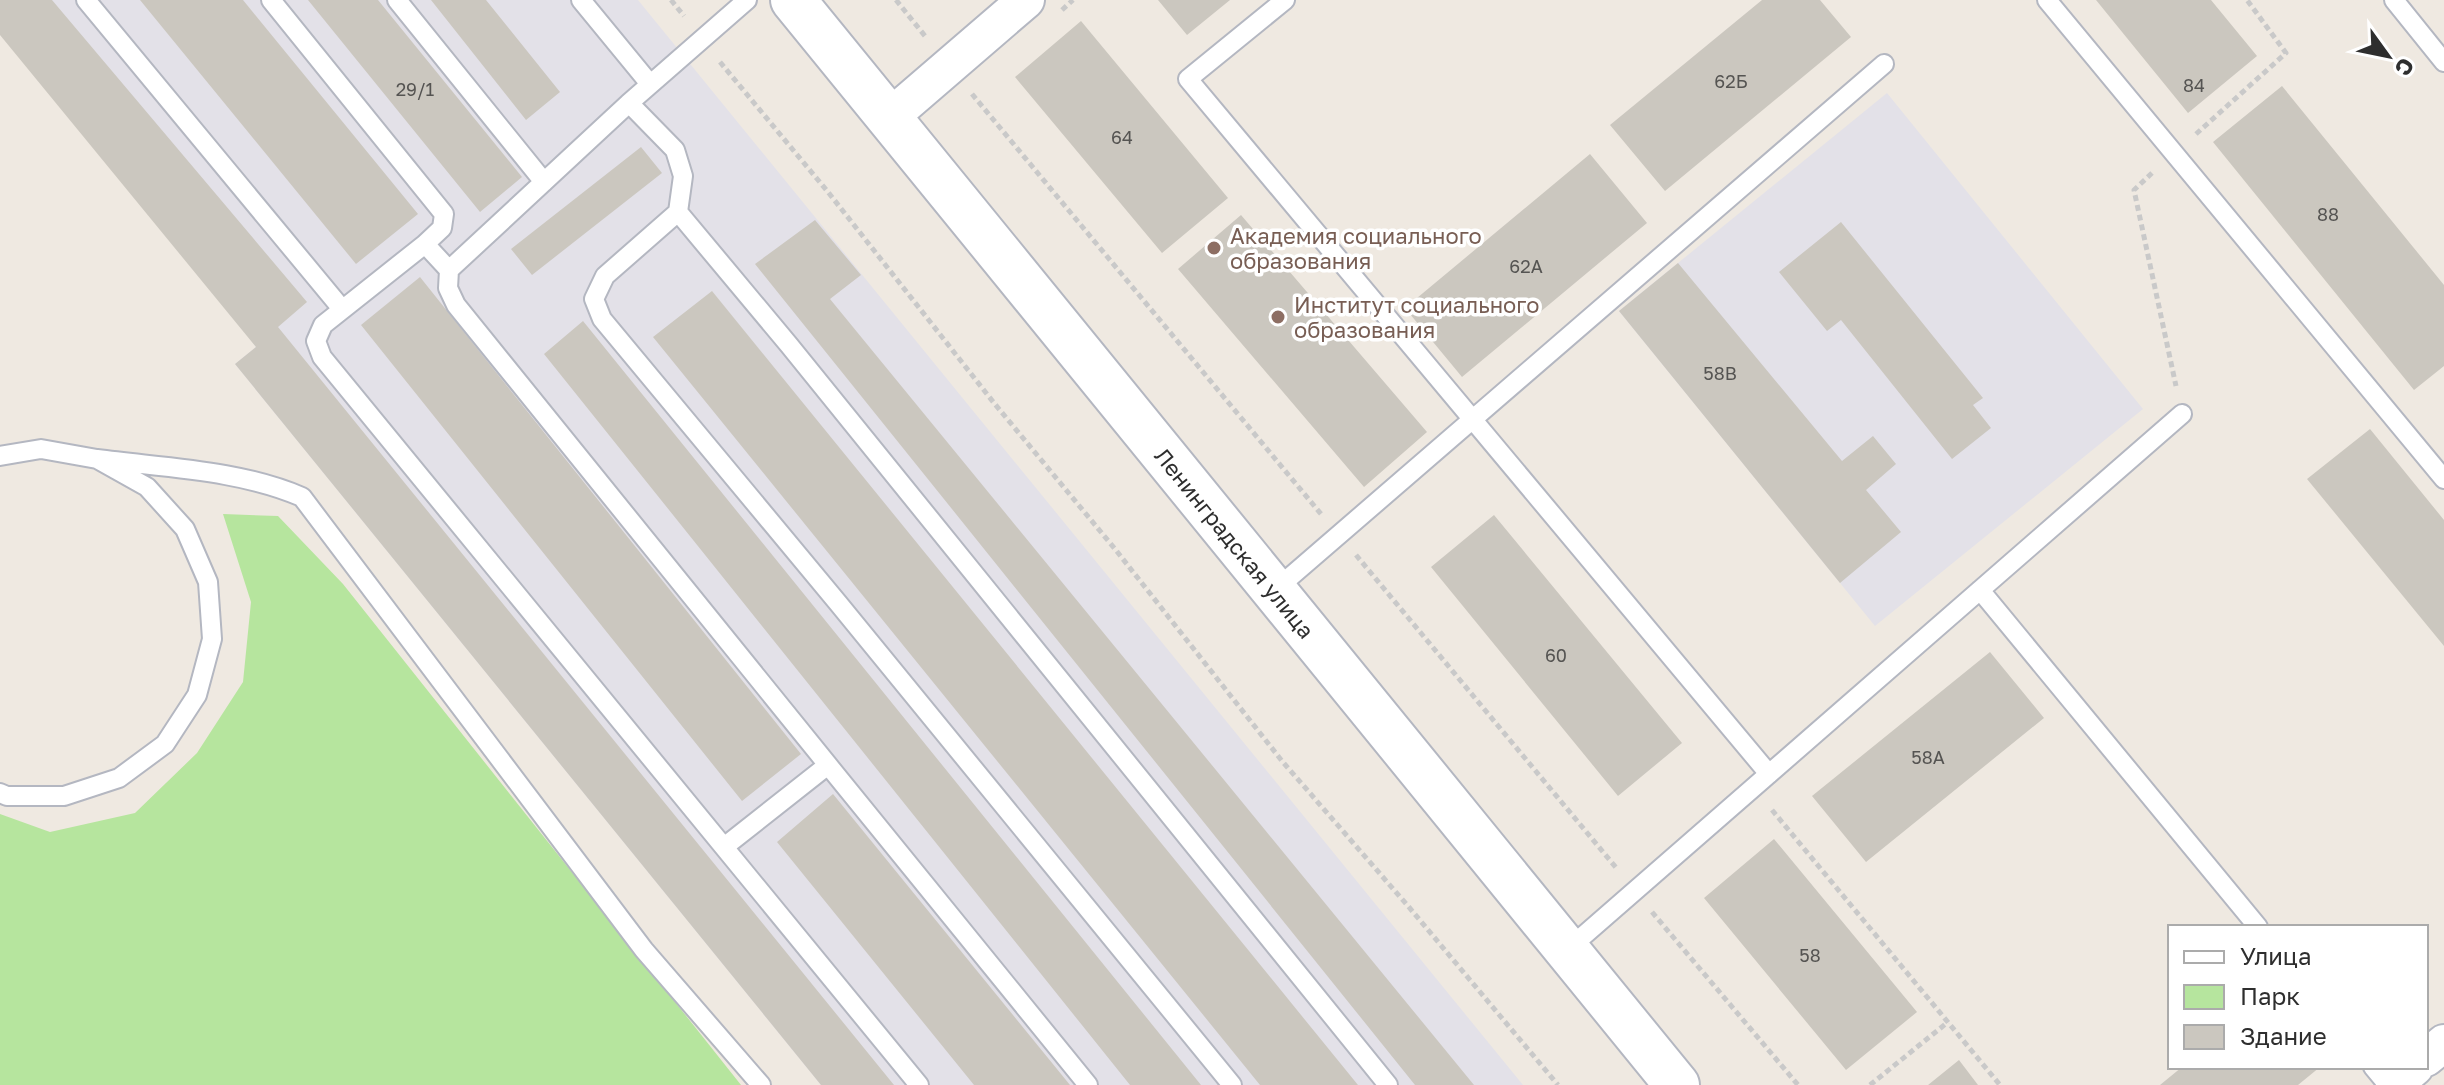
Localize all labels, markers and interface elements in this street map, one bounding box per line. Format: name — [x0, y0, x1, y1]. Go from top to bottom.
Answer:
north arrow — [2348, 16, 2428, 96]
text: С — [2390, 53, 2421, 81]
house number: 62Б — [1714, 70, 1748, 92]
house number: 84 — [2183, 74, 2205, 96]
house number: 29/1 — [396, 78, 435, 100]
house number: 64 — [1111, 126, 1133, 148]
house number: 88 — [2317, 203, 2339, 225]
place label: Академия социального образования — [1230, 222, 1482, 274]
marker: Академия социального образования — [1205, 239, 1223, 257]
house number: 62А — [1509, 255, 1543, 277]
place label: Институт социального образования — [1294, 291, 1539, 343]
marker: Институт социального образования — [1269, 308, 1287, 326]
house number: 58В — [1703, 362, 1737, 384]
street label: Ленинградская улица — [1150, 442, 1321, 643]
house number: 60 — [1545, 644, 1567, 666]
house number: 58А — [1911, 746, 1945, 768]
legend — [2168, 925, 2428, 1069]
text: Улица — [2240, 941, 2312, 970]
house number: 58 — [1799, 944, 1821, 966]
text: Парк — [2240, 981, 2300, 1010]
text: Здание — [2240, 1021, 2327, 1050]

